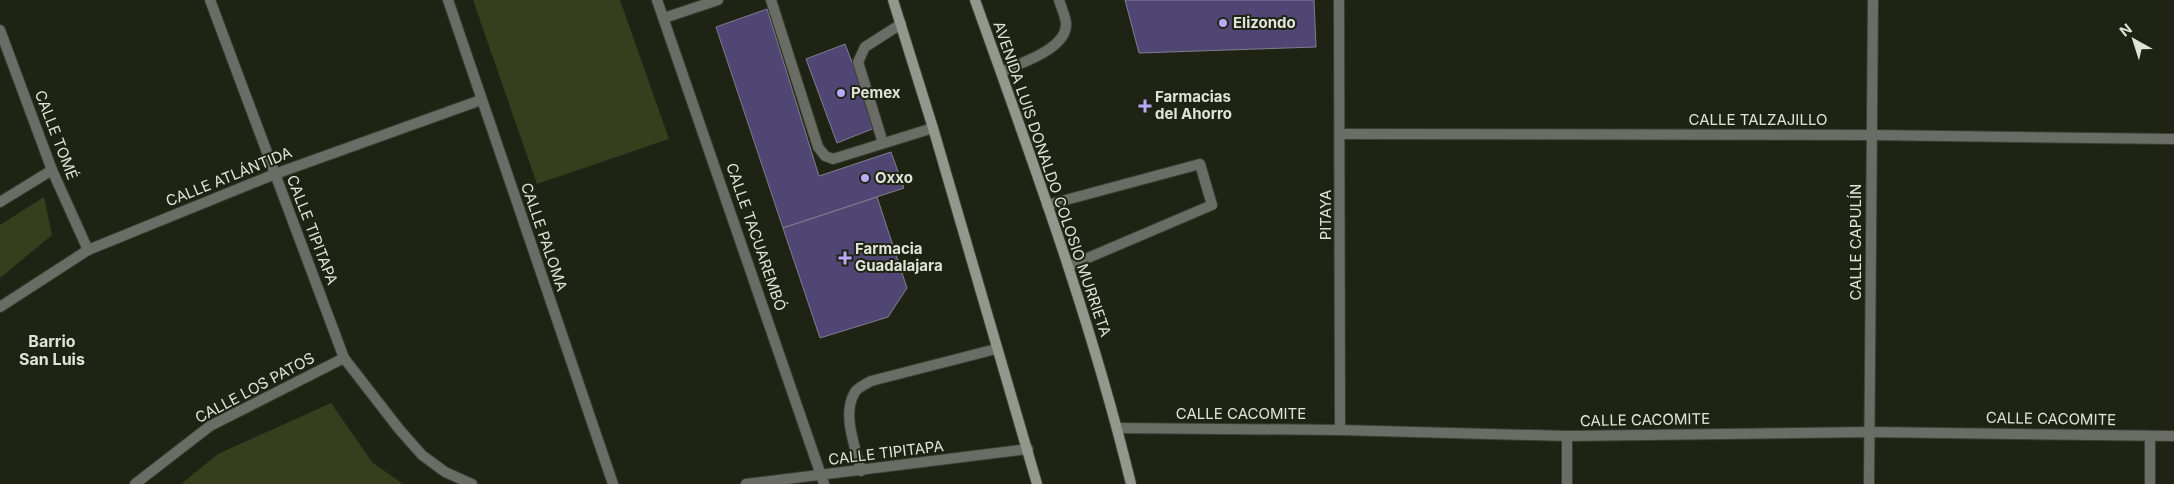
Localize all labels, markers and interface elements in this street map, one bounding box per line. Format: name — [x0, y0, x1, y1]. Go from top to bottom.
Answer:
place label: Elizondo — [1233, 13, 1296, 32]
north arrow — [2109, 15, 2159, 65]
marker: Elizondo — [1217, 17, 1229, 29]
street label: AVENIDA LUIS DONALDO COLOSIO MURRIETA — [989, 19, 1116, 339]
text: N — [2116, 20, 2135, 39]
place label: Pemex — [851, 83, 901, 102]
street label: CALLE TOMÉ — [31, 87, 82, 182]
marker: Pemex — [835, 87, 847, 99]
place label: Farmacias del Ahorro — [1155, 87, 1232, 123]
marker: Farmacias del Ahorro — [1139, 100, 1151, 112]
street label: CALLE TALZAJILLO — [1689, 110, 1827, 129]
street label: CALLE ATLÁNTIDA — [163, 143, 295, 211]
street label: CALLE TACUAREMBÓ — [722, 160, 791, 313]
place label: Oxxo — [875, 168, 913, 187]
street label: CALLE TIPITAPA — [283, 172, 342, 287]
marker: Oxxo — [859, 172, 871, 184]
street label: CALLE PALOMA — [517, 180, 572, 294]
street label: CALLE CAPULÍN — [1846, 184, 1865, 300]
street label: PITAYA — [1316, 190, 1335, 240]
place label: Farmacia Guadalajara — [855, 239, 943, 275]
marker: Farmacia Guadalajara — [839, 252, 851, 264]
district label: Barrio San Luis — [19, 331, 85, 369]
street label: CALLE LOS PATOS — [192, 348, 318, 427]
street label: CALLE CACOMITE — [1176, 404, 1306, 423]
street label: CALLE CACOMITE — [1986, 408, 2116, 429]
street label: CALLE CACOMITE — [1580, 409, 1710, 430]
street label: CALLE TIPITAPA — [827, 436, 945, 469]

